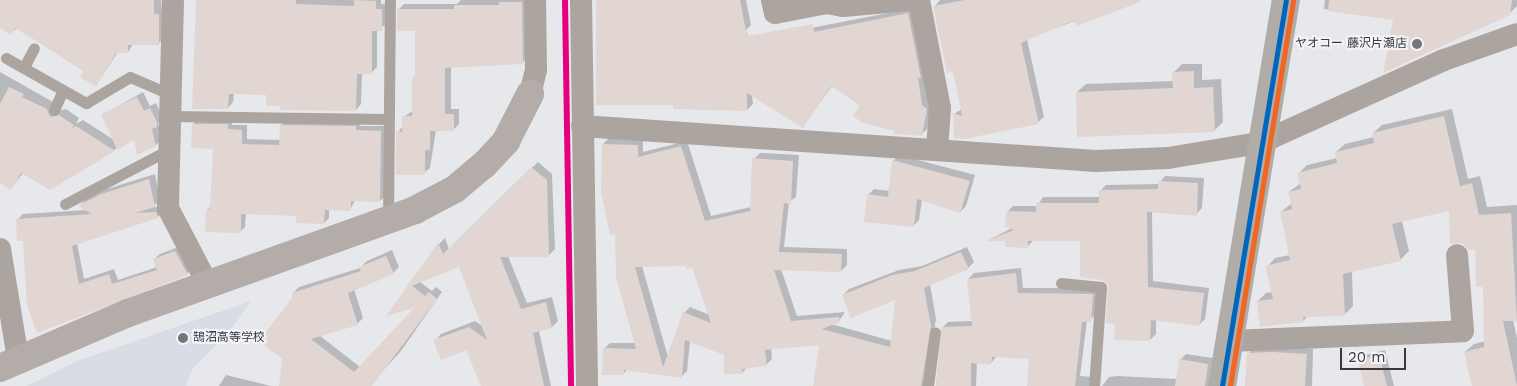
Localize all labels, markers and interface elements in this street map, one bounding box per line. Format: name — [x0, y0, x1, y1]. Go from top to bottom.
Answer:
place label: ヤオコー 藤沢片瀬店 — [1295, 37, 1407, 51]
marker: ヤオコー 藤沢片瀬店 — [1411, 38, 1423, 50]
place label: 鵠沼高等学校 — [193, 331, 265, 345]
marker: 鵠沼高等学校 — [177, 332, 189, 344]
scale bar — [1342, 338, 1408, 370]
text: 20 m — [1348, 348, 1386, 366]

